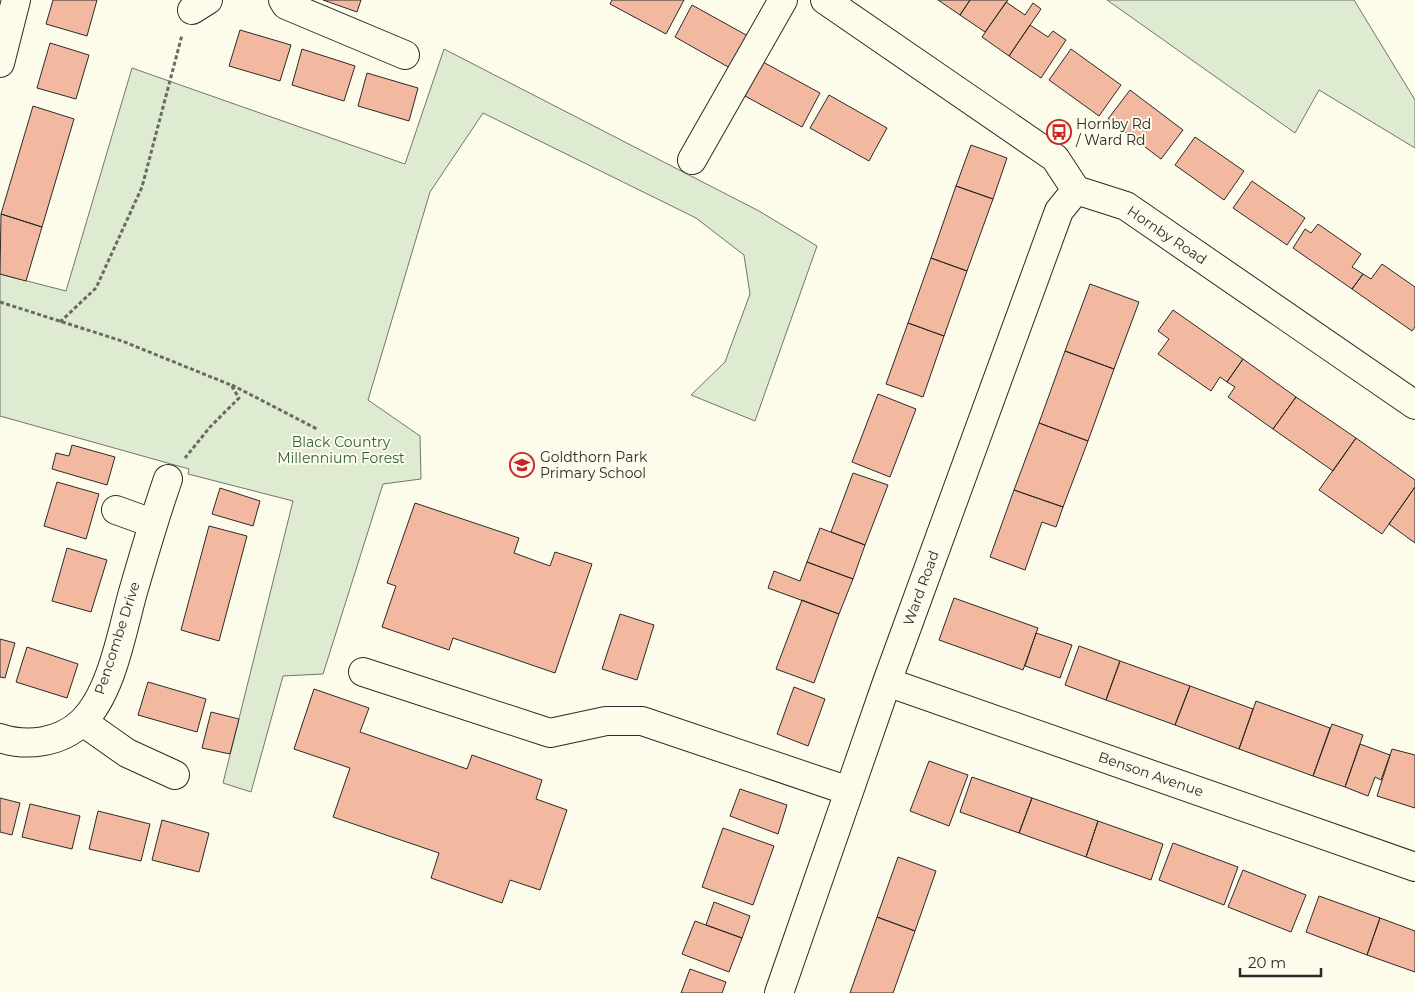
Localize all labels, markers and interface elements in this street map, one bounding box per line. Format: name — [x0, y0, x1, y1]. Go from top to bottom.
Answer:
place label: Hornby Rd / Ward Rd — [1075, 115, 1151, 149]
bus stop icon: Hornby Rd / Ward Rd — [1046, 119, 1072, 145]
street label: Hornby Road — [1124, 202, 1210, 268]
park label: Black Country Millennium Forest — [277, 433, 405, 467]
place label: Goldthorn Park Primary School — [540, 448, 648, 482]
school or university icon: Goldthorn Park Primary School — [509, 452, 535, 478]
street label: Ward Road — [899, 548, 943, 628]
street label: Pencombe Drive — [90, 579, 144, 697]
street label: Benson Avenue — [1096, 748, 1206, 800]
scale bar — [1240, 946, 1321, 978]
text: 20 m — [1248, 953, 1286, 972]

